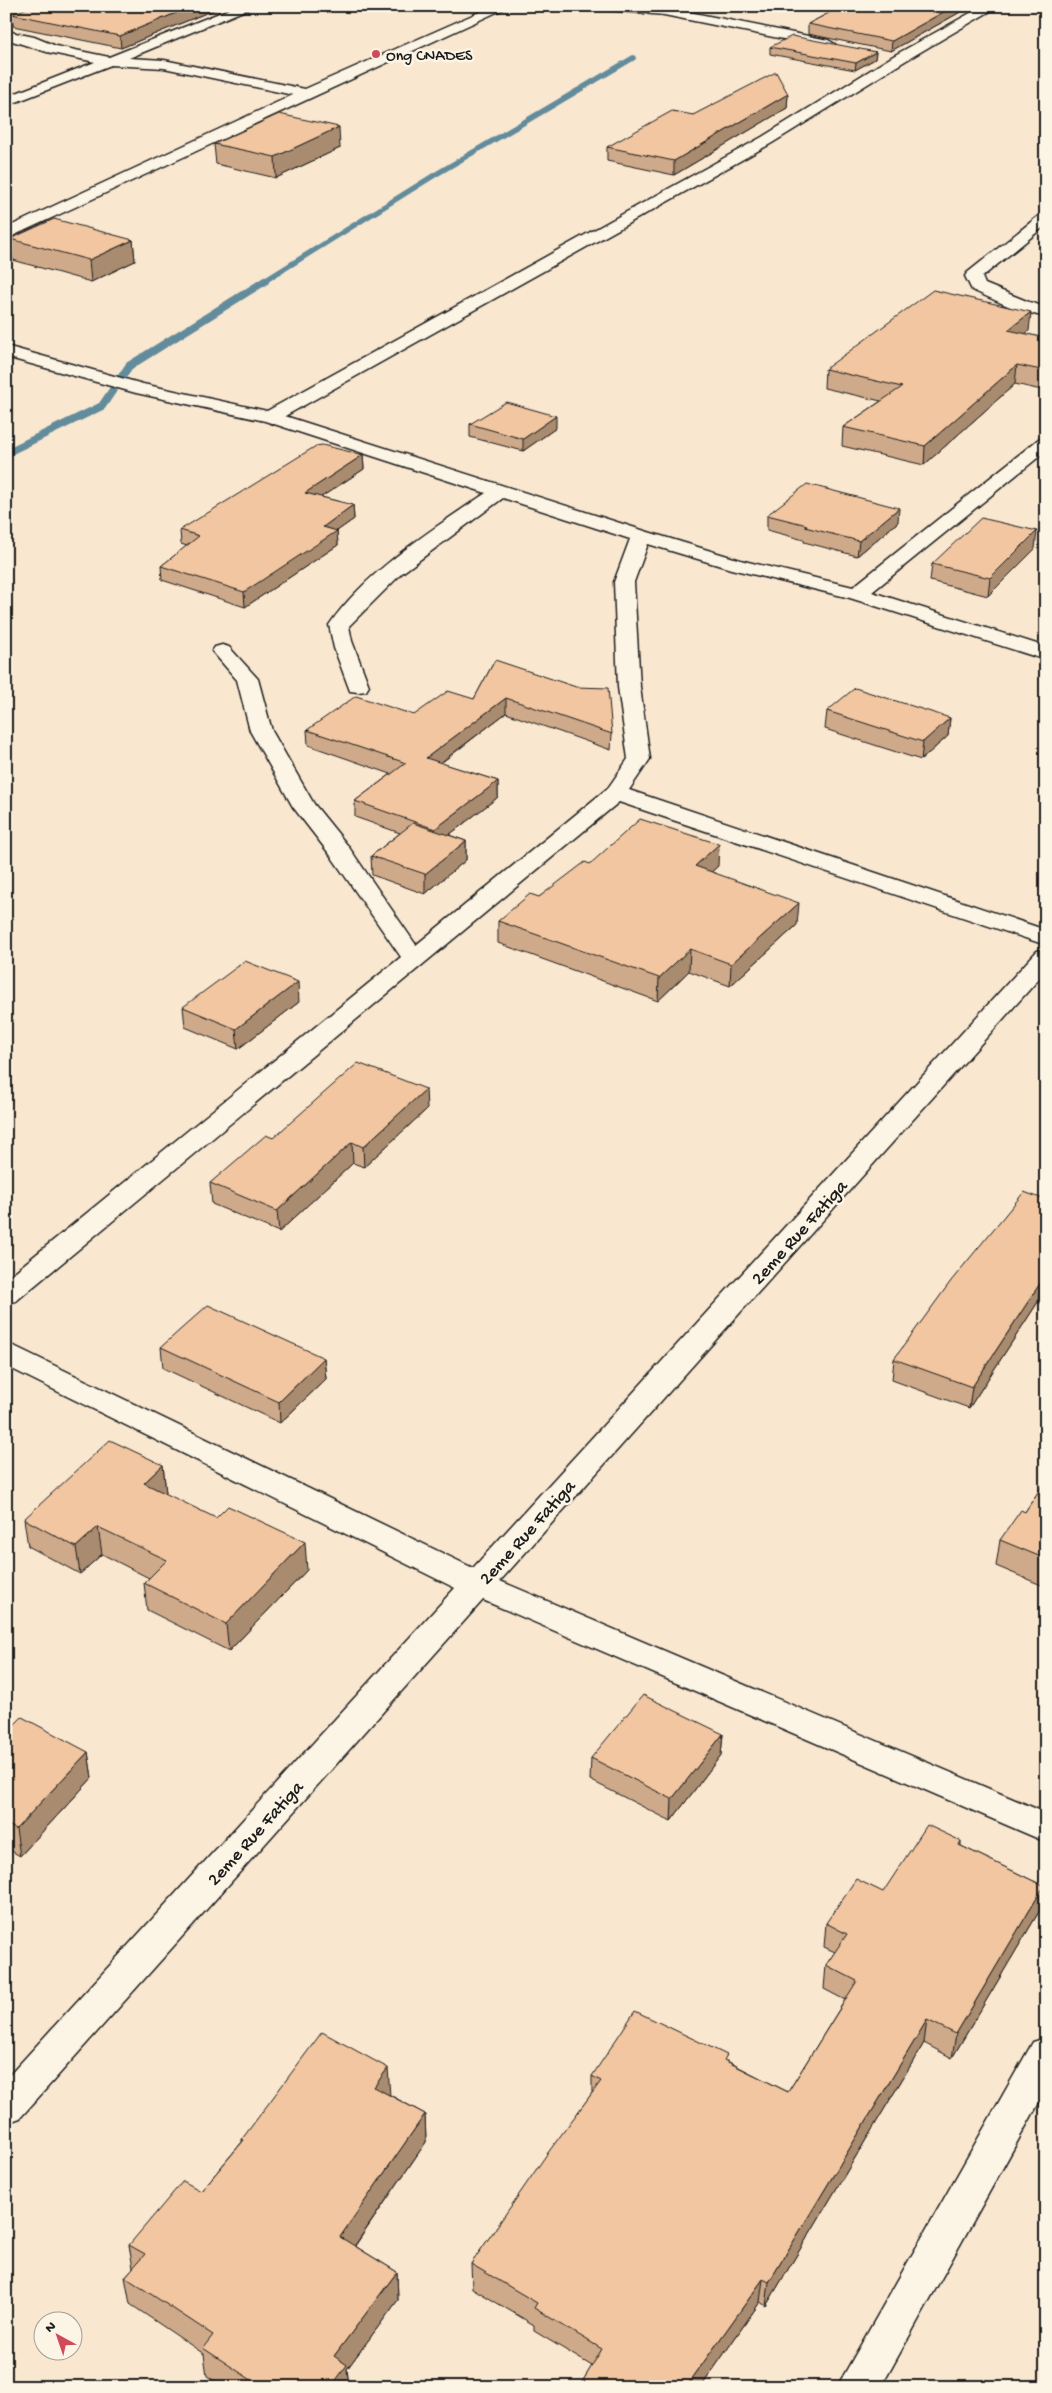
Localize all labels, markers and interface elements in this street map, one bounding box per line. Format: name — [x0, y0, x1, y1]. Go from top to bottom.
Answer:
marker: Ong CNADES — [370, 48, 382, 60]
place label: Ong CNADES — [386, 48, 473, 67]
street label: 2eme Rue Fatiga — [747, 1175, 855, 1291]
street label: 2eme Rue Fatiga — [475, 1475, 583, 1591]
street label: 2eme Rue Fatiga — [203, 1776, 311, 1892]
north arrow — [32, 2310, 82, 2360]
text: N — [42, 2319, 60, 2337]

